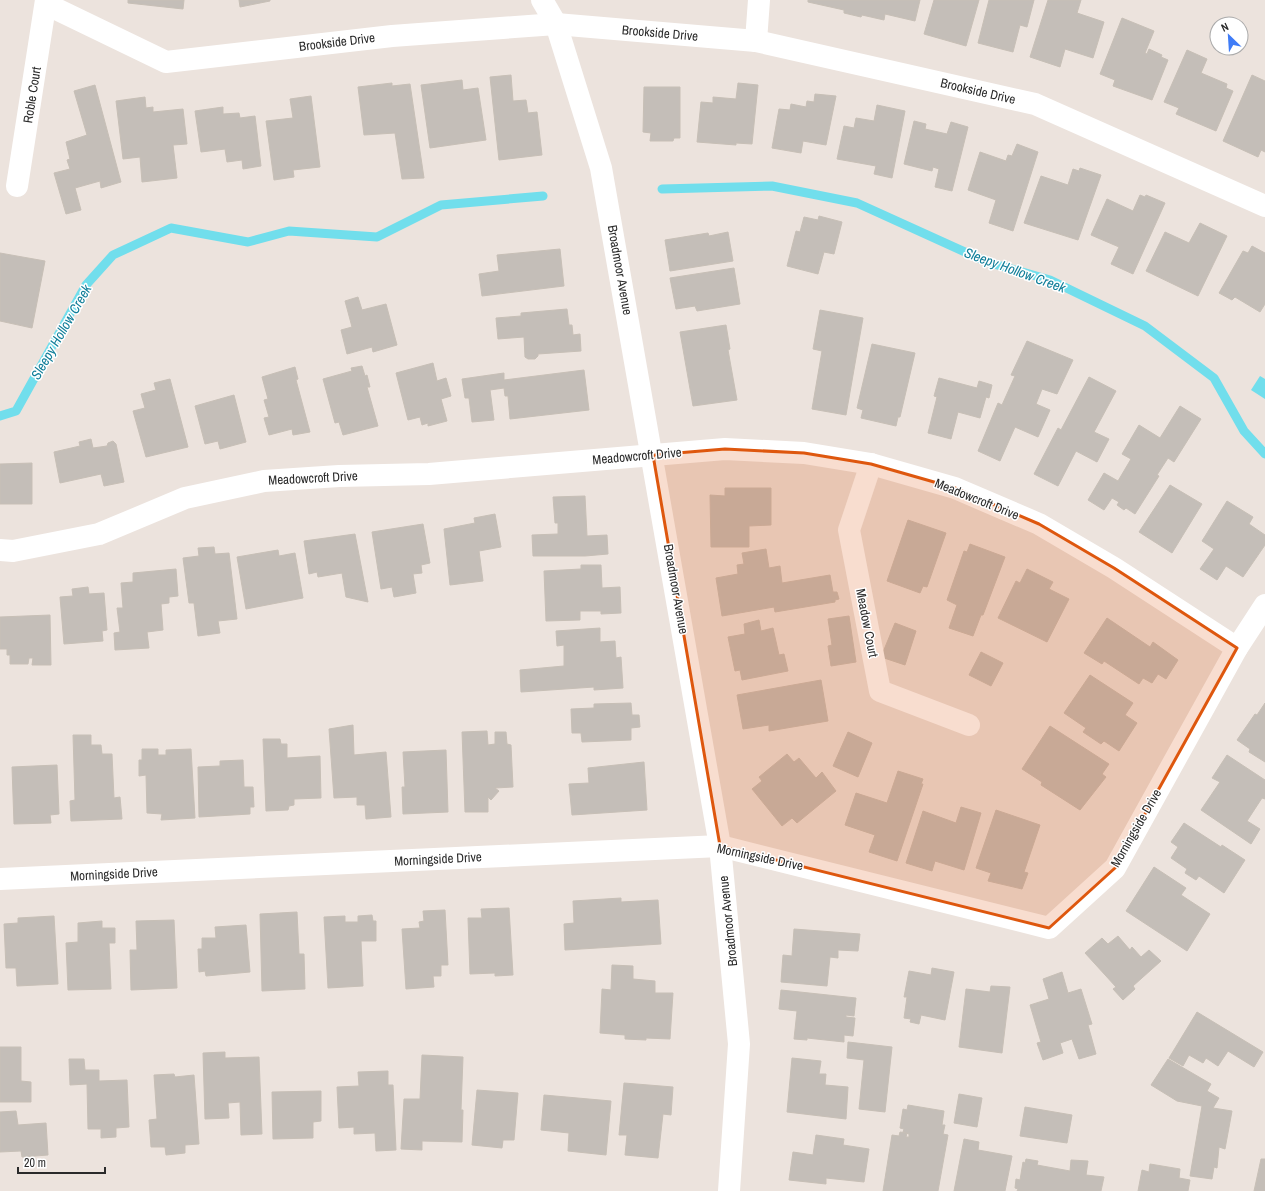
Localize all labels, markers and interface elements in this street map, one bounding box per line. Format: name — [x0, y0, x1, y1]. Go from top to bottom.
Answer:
north arrow — [1209, 16, 1249, 56]
text: N — [1219, 19, 1231, 35]
street label: Brookside Drive — [621, 21, 699, 45]
street label: Brookside Drive — [298, 29, 376, 55]
street label: Roble Court — [19, 66, 45, 124]
street label: Brookside Drive — [939, 74, 1017, 108]
street label: Broadmoor Avenue — [604, 224, 636, 316]
water label: Sleepy Hollow Creek — [962, 243, 1069, 297]
water label: Sleepy Hollow Creek — [27, 280, 96, 383]
street label: Meadowcroft Drive — [592, 444, 682, 468]
street label: Meadowcroft Drive — [268, 467, 358, 489]
street label: Meadowcroft Drive — [932, 474, 1022, 524]
street label: Broadmoor Avenue — [660, 543, 692, 635]
street label: Meadow Court — [852, 587, 882, 659]
street label: Morningside Drive — [1107, 786, 1165, 870]
street label: Morningside Drive — [715, 840, 805, 874]
street label: Morningside Drive — [394, 848, 482, 870]
street label: Morningside Drive — [70, 863, 158, 885]
street label: Broadmoor Avenue — [715, 875, 741, 967]
scale bar — [18, 1149, 105, 1175]
text: 20 m — [24, 1155, 46, 1171]

